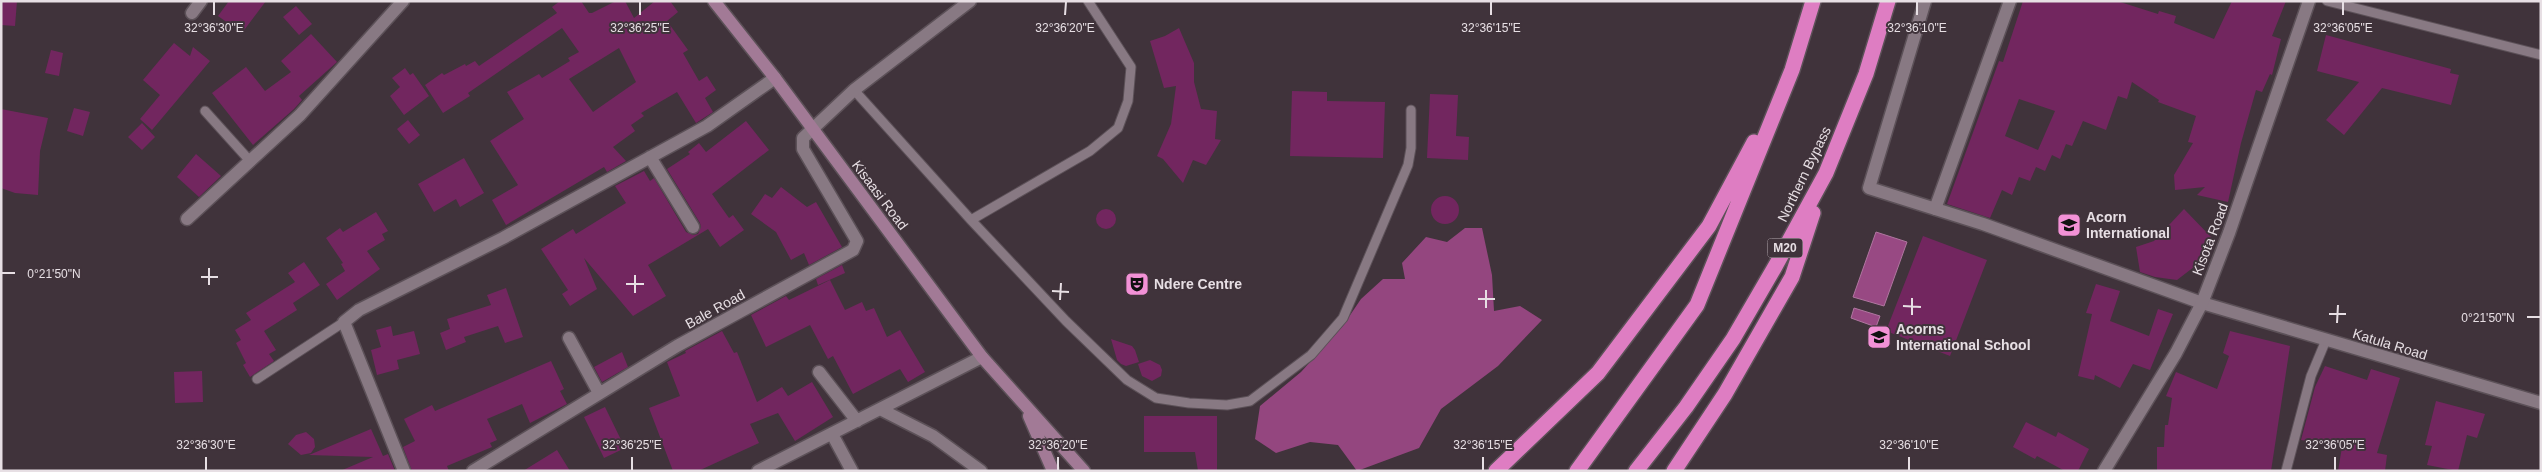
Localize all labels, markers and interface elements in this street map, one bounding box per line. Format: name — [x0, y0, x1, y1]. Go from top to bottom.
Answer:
text: 32°36'30"E — [184, 21, 244, 35]
text: 32°36'25"E — [610, 21, 670, 35]
text: 32°36'20"E — [1035, 21, 1095, 35]
text: 32°36'15"E — [1461, 21, 1521, 35]
text: 32°36'10"E — [1887, 21, 1947, 35]
text: 32°36'05"E — [2313, 21, 2373, 35]
street label: Northern Bypass — [1774, 124, 1834, 224]
street label: Kisaasi Road — [849, 157, 911, 233]
street label: Kisota Road — [2189, 201, 2231, 277]
place label: Acorn International — [2086, 209, 2170, 241]
school or university icon: Acorn International — [2056, 212, 2082, 238]
road number: M20 — [1768, 238, 1802, 258]
text: 0°21'50"N — [27, 267, 81, 281]
theatre icon: Ndere Centre — [1124, 271, 1150, 297]
place label: Ndere Centre — [1154, 276, 1242, 292]
street label: Bale Road — [683, 286, 747, 332]
text: 0°21'50"N — [2461, 311, 2515, 325]
place label: Acorns International School — [1896, 321, 2031, 353]
school or university icon: Acorns International School — [1866, 324, 1892, 350]
street label: Katula Road — [2351, 325, 2429, 363]
text: 32°36'30"E — [176, 438, 236, 452]
text: 32°36'25"E — [602, 438, 662, 452]
text: 32°36'20"E — [1028, 438, 1088, 452]
text: 32°36'15"E — [1453, 438, 1513, 452]
text: 32°36'10"E — [1879, 438, 1939, 452]
text: 32°36'05"E — [2305, 438, 2365, 452]

